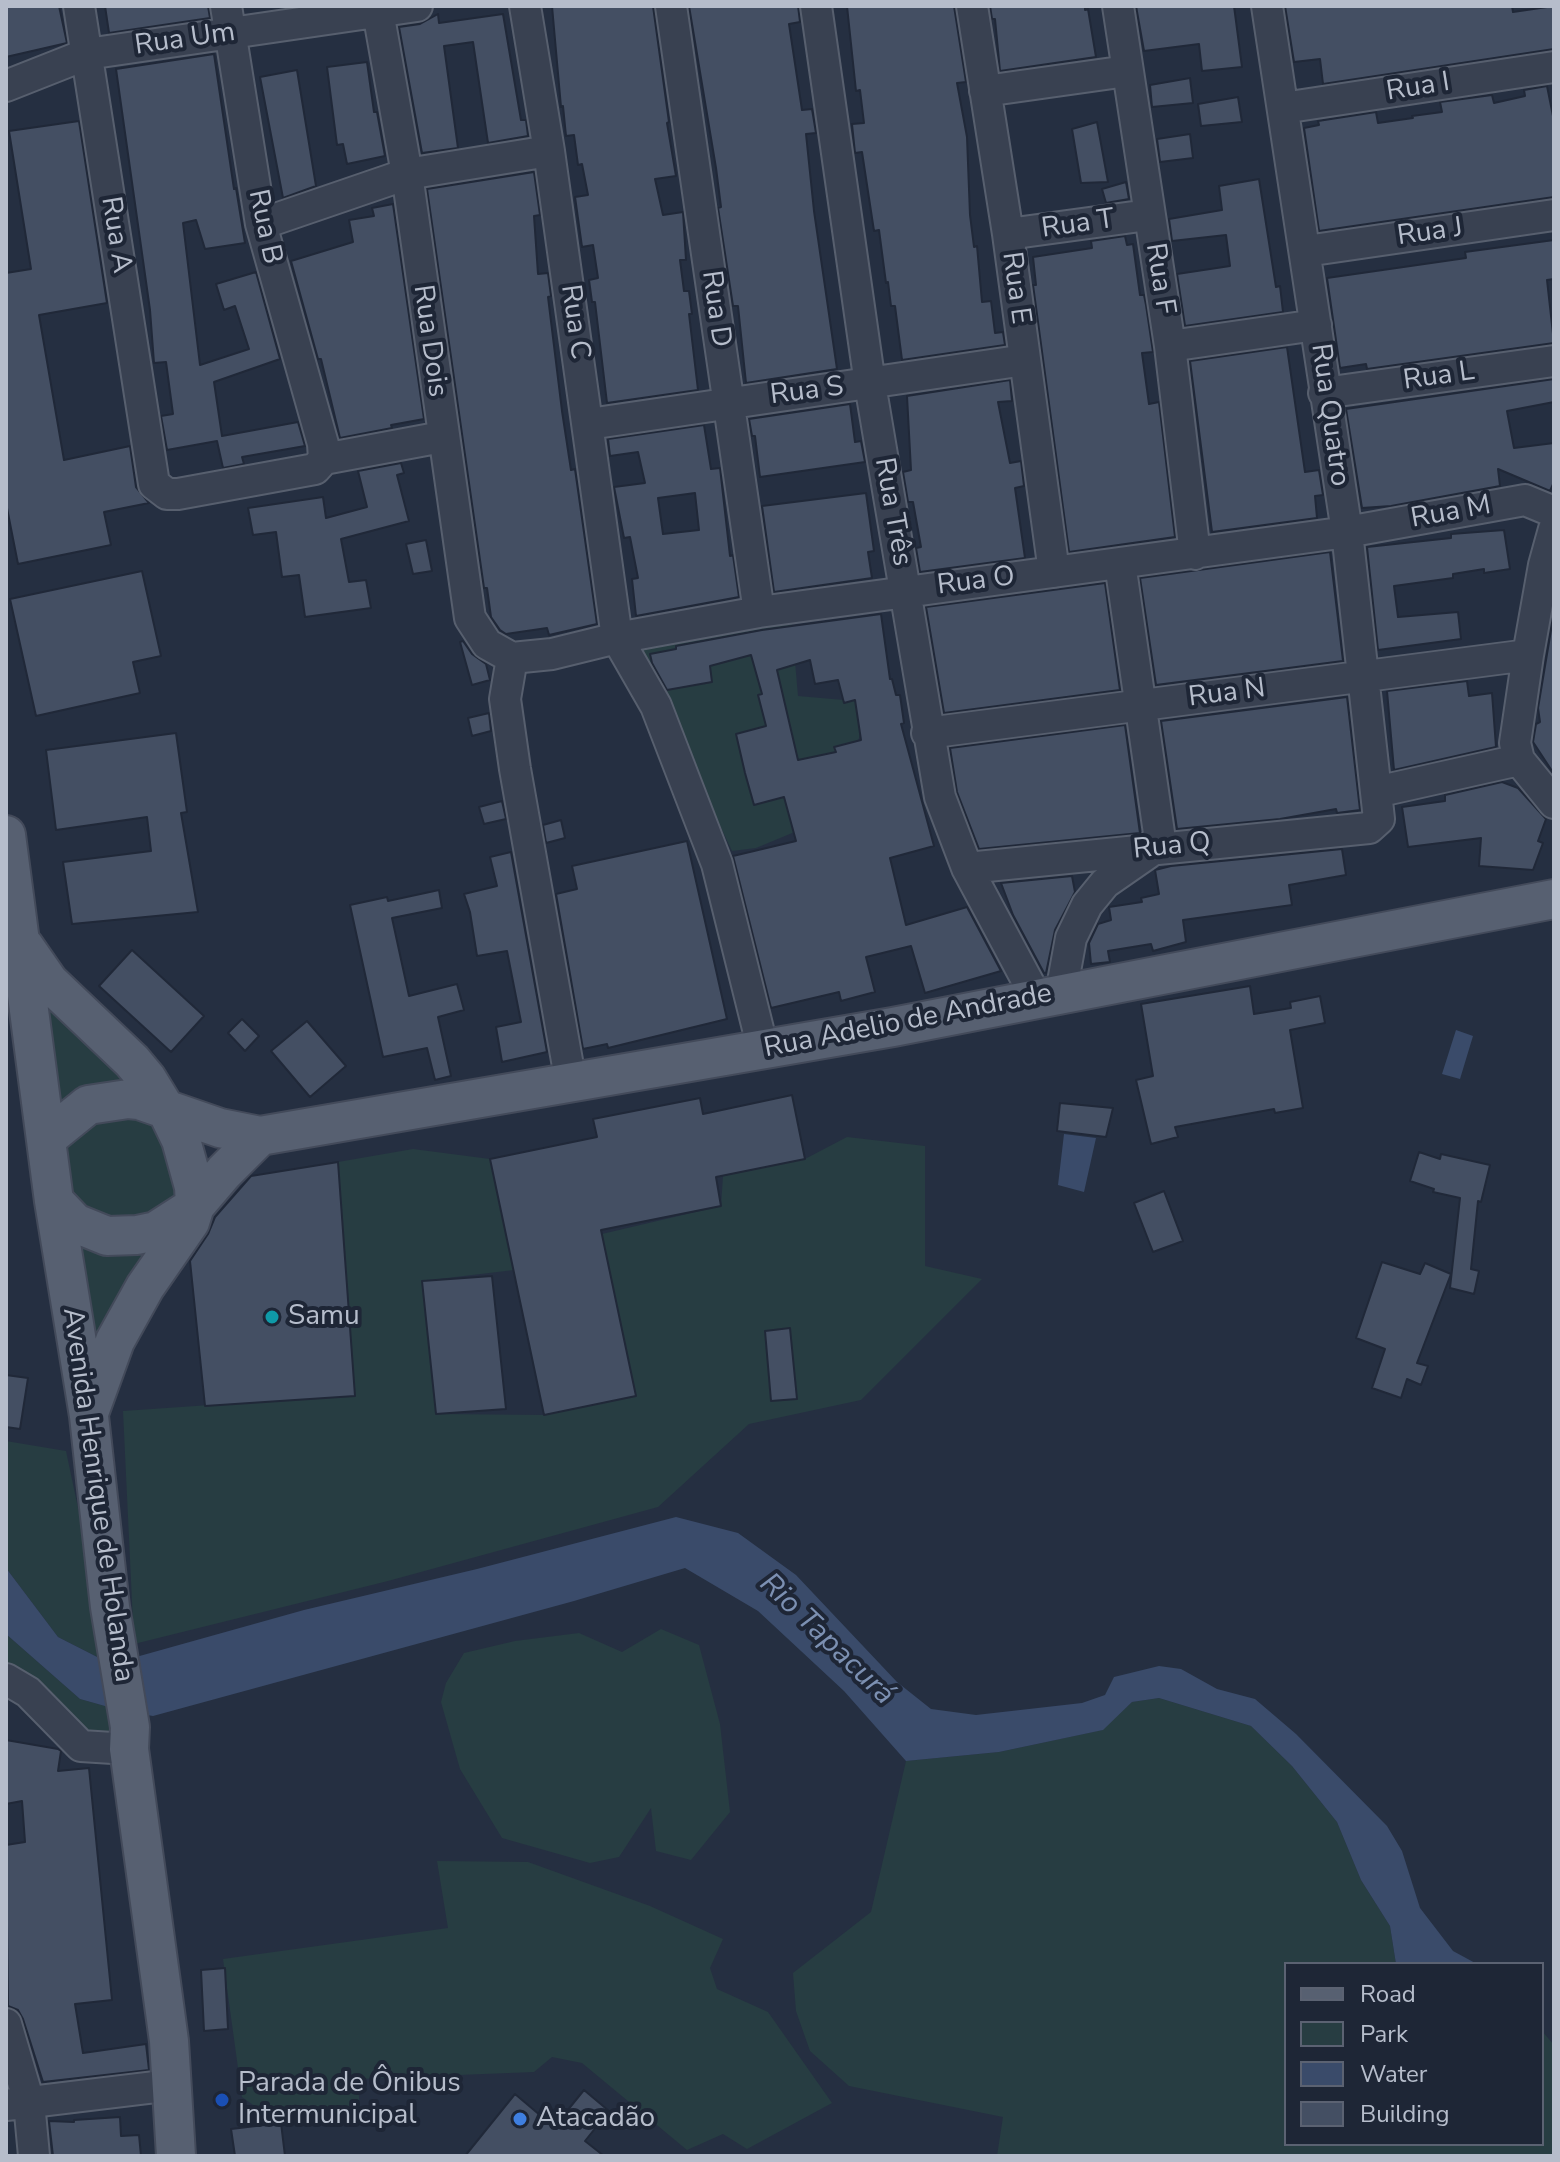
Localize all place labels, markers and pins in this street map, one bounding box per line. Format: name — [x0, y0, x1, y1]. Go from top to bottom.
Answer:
place label: Samu — [288, 1300, 360, 1334]
marker: Samu — [263, 1308, 281, 1326]
place label: Parada de Ônibus Intermunicipal — [238, 2067, 461, 2133]
marker: Parada de Ônibus Intermunicipal — [213, 2091, 231, 2109]
place label: Atacadão — [536, 2102, 655, 2136]
marker: Atacadão — [511, 2110, 529, 2128]

